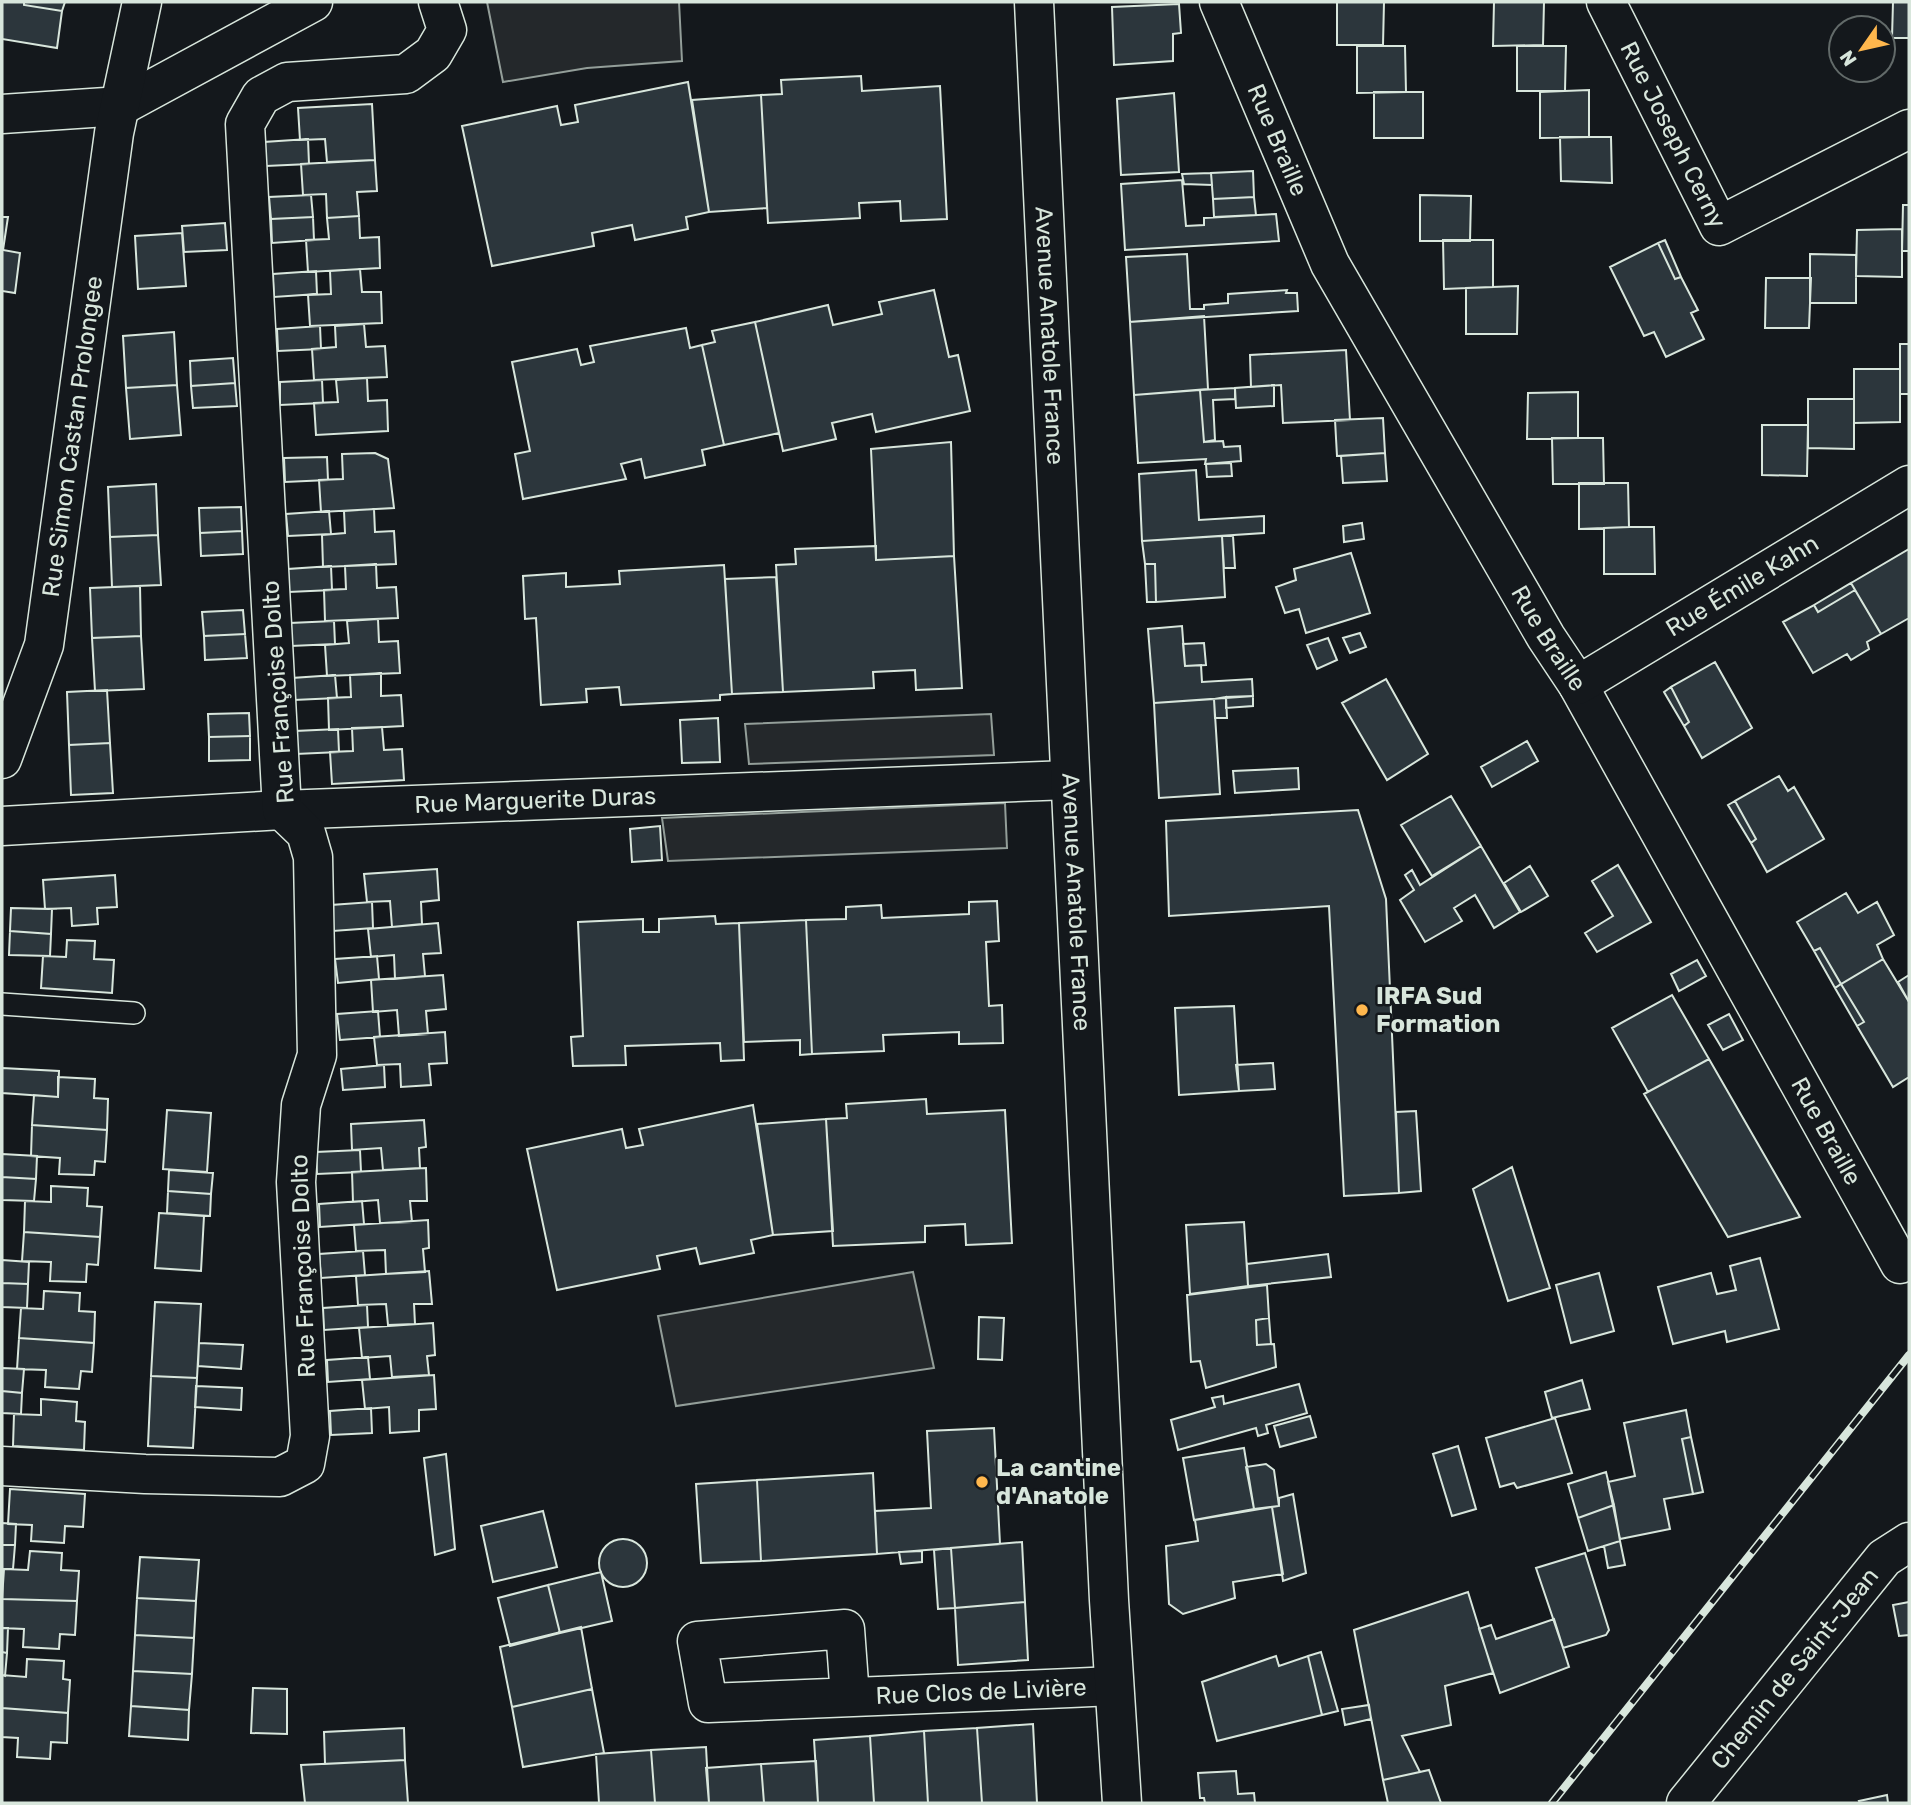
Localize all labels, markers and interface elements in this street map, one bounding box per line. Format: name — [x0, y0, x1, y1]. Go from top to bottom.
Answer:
north arrow — [1827, 14, 1897, 84]
street label: Rue Joseph Cerny — [1614, 37, 1732, 233]
text: N — [1835, 46, 1862, 70]
street label: Rue Braille — [1241, 80, 1314, 200]
street label: Avenue Anatole France — [1030, 206, 1070, 465]
street label: Rue Simon Castan Prolongee — [37, 274, 108, 599]
street label: Rue Émile Kahn — [1661, 529, 1824, 642]
street label: Rue Françoise Dolto — [256, 579, 300, 805]
street label: Rue Braille — [1505, 581, 1592, 696]
street label: Avenue Anatole France — [1056, 772, 1096, 1032]
street label: Rue Marguerite Duras — [414, 782, 657, 819]
place label: IRFA Sud Formation — [1376, 982, 1500, 1038]
marker: IRFA Sud Formation — [1354, 1002, 1370, 1018]
street label: Rue Braille — [1785, 1073, 1867, 1190]
street label: Rue Françoise Dolto — [285, 1154, 321, 1378]
place label: La cantine d'Anatole — [996, 1454, 1121, 1510]
marker: La cantine d'Anatole — [974, 1474, 990, 1490]
street label: Chemin de Saint-Jean — [1705, 1562, 1884, 1775]
street label: Rue Clos de Livière — [875, 1673, 1087, 1710]

